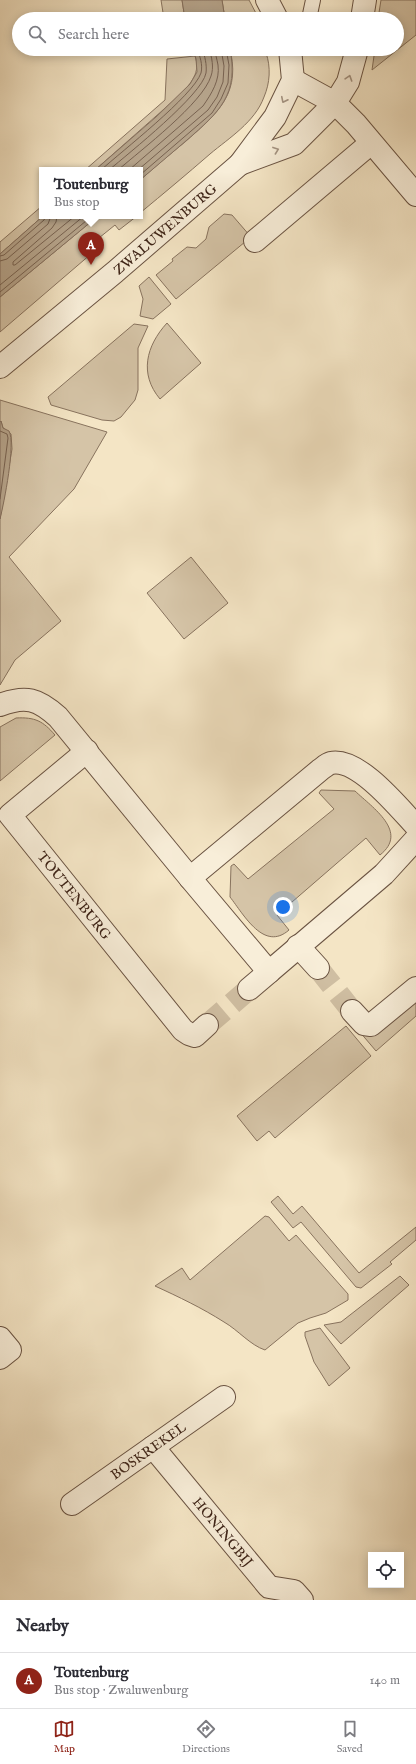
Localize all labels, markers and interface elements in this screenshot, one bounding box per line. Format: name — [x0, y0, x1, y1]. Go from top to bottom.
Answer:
search box — [12, 12, 404, 56]
icon: search — [26, 23, 48, 45]
text: Search here — [58, 25, 129, 44]
one-way arrow — [344, 74, 353, 81]
one-way arrow — [281, 95, 289, 103]
one-way arrow — [273, 147, 280, 155]
popup — [39, 167, 143, 219]
text: Toutenburg — [54, 175, 128, 194]
street label: ZWALUWENBURG — [110, 180, 222, 279]
text: Bus stop — [54, 194, 99, 211]
pin: A — [78, 232, 104, 265]
street label: TOUTENBURG — [33, 848, 115, 944]
your location — [273, 897, 293, 917]
street label: BOSKREKEL — [107, 1418, 190, 1484]
street label: HONINGBIJ — [188, 1494, 257, 1571]
map controls — [368, 1552, 404, 1588]
button: locate — [368, 1552, 404, 1588]
text: Nearby — [16, 1616, 69, 1637]
text: Toutenburg — [54, 1663, 129, 1682]
text: A — [25, 1672, 33, 1689]
text: 140 m — [370, 1672, 400, 1689]
text: Bus stop · Zwaluwenburg — [54, 1682, 188, 1699]
tab: Map — [53, 1718, 75, 1756]
tab: Directions — [182, 1718, 230, 1756]
tab: Saved — [337, 1718, 363, 1756]

